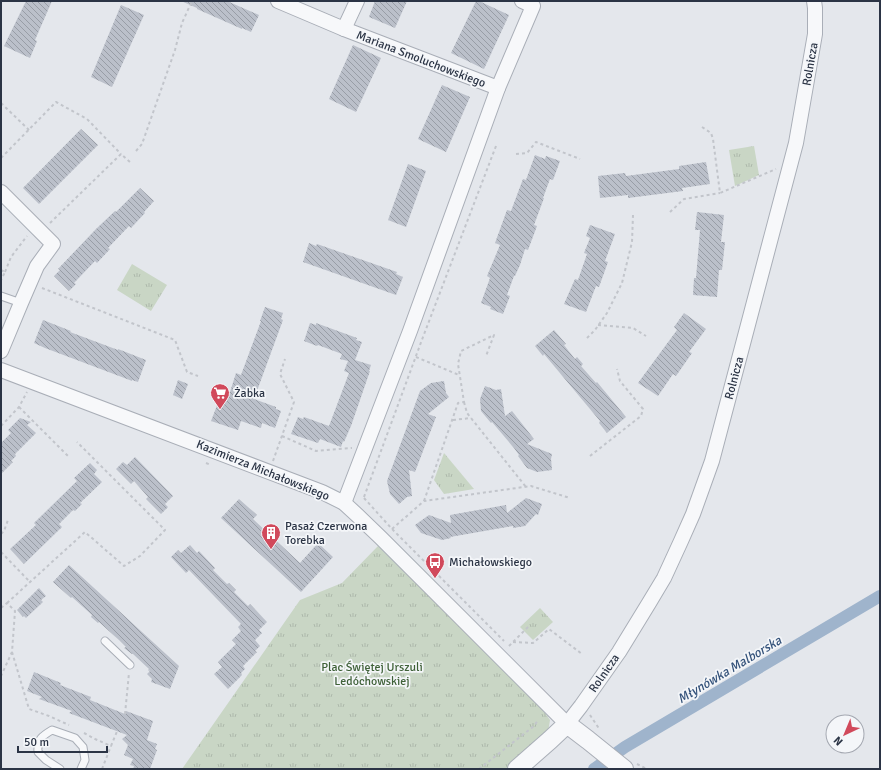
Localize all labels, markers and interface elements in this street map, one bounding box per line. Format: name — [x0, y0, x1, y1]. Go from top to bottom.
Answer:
street label: Mariana Smoluchowskiego — [354, 28, 488, 91]
street label: Rolnicza — [799, 41, 822, 87]
street label: Rolnicza — [722, 355, 747, 401]
supermarket icon: Żabka — [209, 382, 231, 410]
place label: Żabka — [234, 386, 265, 401]
street label: Kazimierza Michałowskiego — [194, 437, 332, 504]
place label: Pasaż Czerwona Torebka — [285, 519, 367, 548]
building icon: Pasaż Czerwona Torebka — [260, 522, 282, 550]
bus stop icon: Michałowskiego — [424, 551, 446, 579]
place label: Michałowskiego — [449, 555, 532, 570]
water label: Młynówka Malborska — [675, 632, 785, 707]
street label: Rolnicza — [586, 651, 623, 695]
park label: Plac Świętej Urszuli Ledóchowskiej — [321, 660, 423, 689]
north arrow — [825, 714, 865, 754]
scale bar — [18, 728, 107, 754]
text: N — [831, 733, 846, 748]
text: 50 m — [24, 735, 49, 750]

